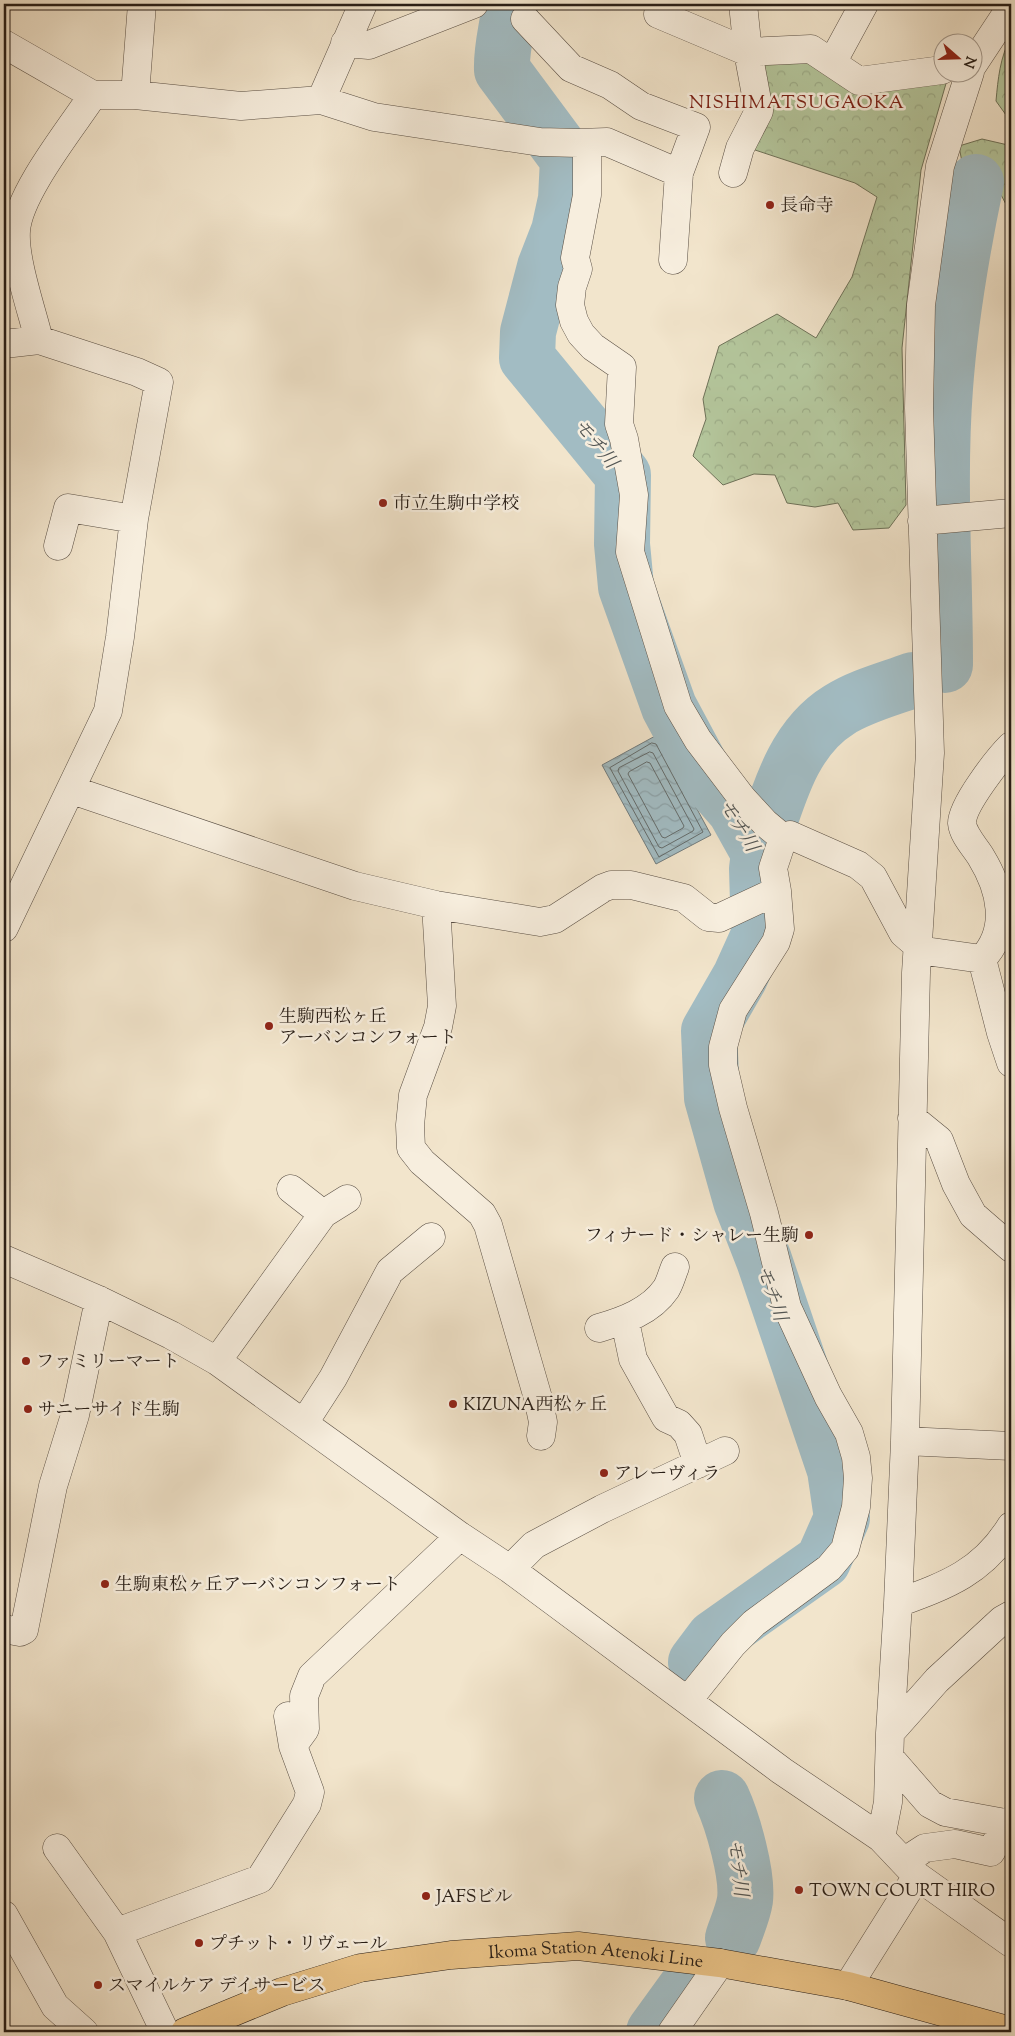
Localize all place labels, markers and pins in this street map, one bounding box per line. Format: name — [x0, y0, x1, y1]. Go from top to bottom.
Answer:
place label: 長命寺 — [780, 194, 834, 220]
marker: 長命寺 — [764, 199, 776, 211]
place label: 市立生駒中学校 — [393, 492, 519, 518]
marker: 市立生駒中学校 — [377, 497, 389, 509]
place label: 生駒西松ヶ丘 アーバンコンフォート — [279, 1005, 457, 1052]
marker: 生駒西松ヶ丘 アーバンコンフォート — [263, 1020, 275, 1032]
place label: フィナード・シャレー生駒 — [585, 1224, 799, 1250]
marker: フィナード・シャレー生駒 — [803, 1229, 815, 1241]
place label: ファミリーマート — [36, 1350, 180, 1376]
marker: ファミリーマート — [20, 1355, 32, 1367]
place label: KIZUNA西松ヶ丘 — [463, 1393, 607, 1419]
place label: サニーサイド生駒 — [38, 1398, 180, 1424]
marker: KIZUNA西松ヶ丘 — [447, 1398, 459, 1410]
marker: サニーサイド生駒 — [22, 1403, 34, 1415]
place label: アレーヴィラ — [614, 1462, 720, 1488]
marker: アレーヴィラ — [598, 1467, 610, 1479]
place label: 生駒東松ヶ丘アーバンコンフォート — [115, 1573, 401, 1599]
marker: 生駒東松ヶ丘アーバンコンフォート — [99, 1578, 111, 1590]
place label: TOWN COURT HIRO — [809, 1879, 995, 1905]
marker: TOWN COURT HIRO — [793, 1884, 805, 1896]
place label: JAFSビル — [435, 1885, 513, 1911]
marker: JAFSビル — [420, 1890, 432, 1902]
place label: プチット・リヴェール — [209, 1932, 387, 1958]
marker: プチット・リヴェール — [193, 1937, 205, 1949]
place label: スマイルケア デイサービス — [108, 1974, 326, 2000]
marker: スマイルケア デイサービス — [92, 1979, 104, 1991]

